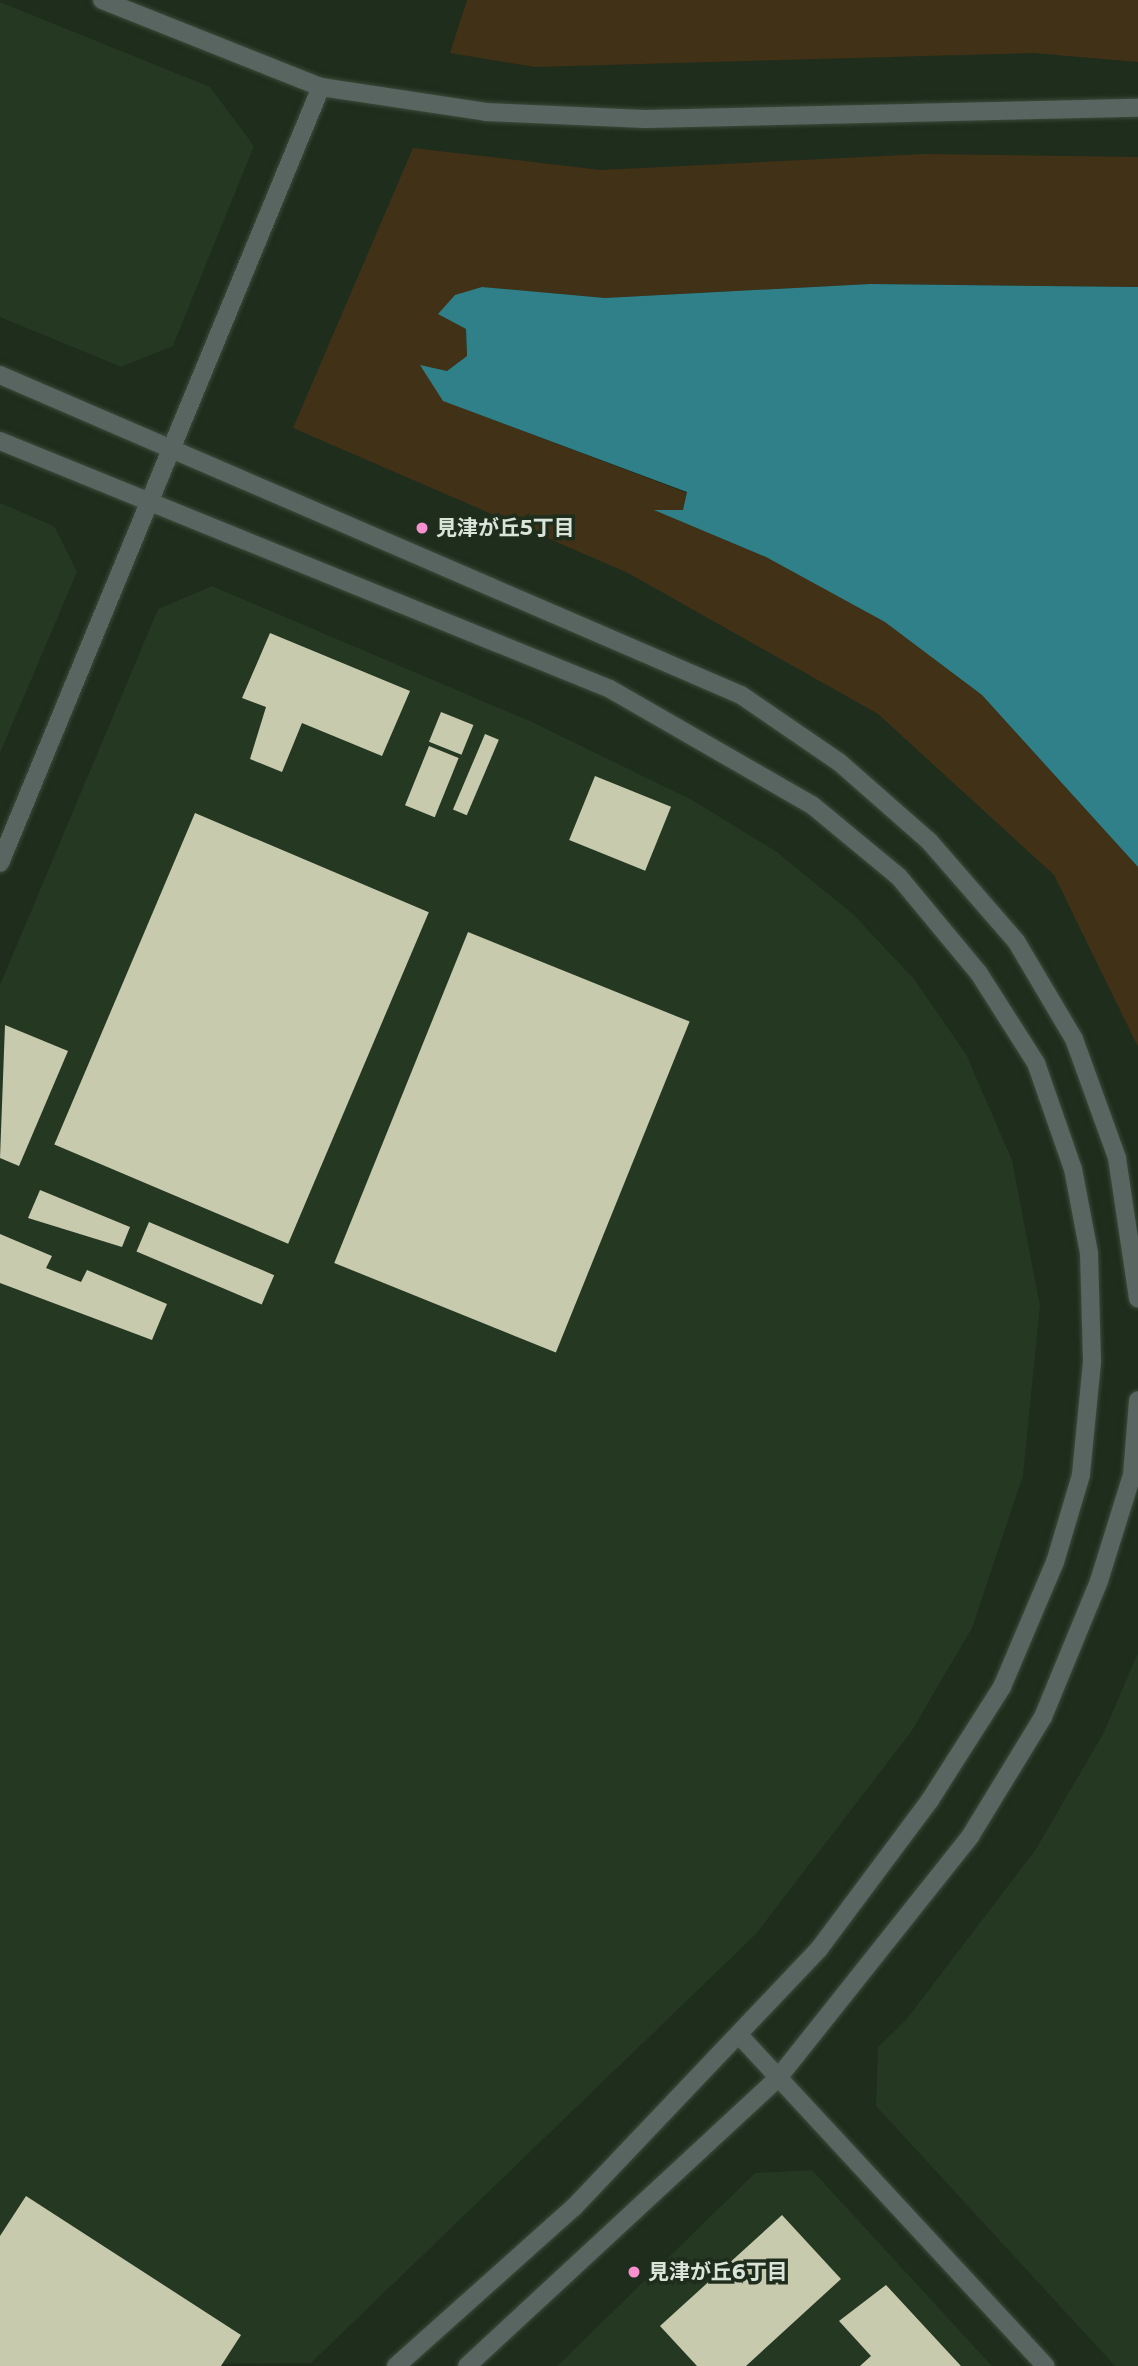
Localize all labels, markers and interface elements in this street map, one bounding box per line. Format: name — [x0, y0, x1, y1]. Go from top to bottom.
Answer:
place label: 見津が丘5丁目 — [436, 515, 574, 541]
marker: 見津が丘5丁目 — [414, 520, 430, 536]
place label: 見津が丘6丁目 — [648, 2259, 787, 2285]
marker: 見津が丘6丁目 — [626, 2264, 642, 2280]

